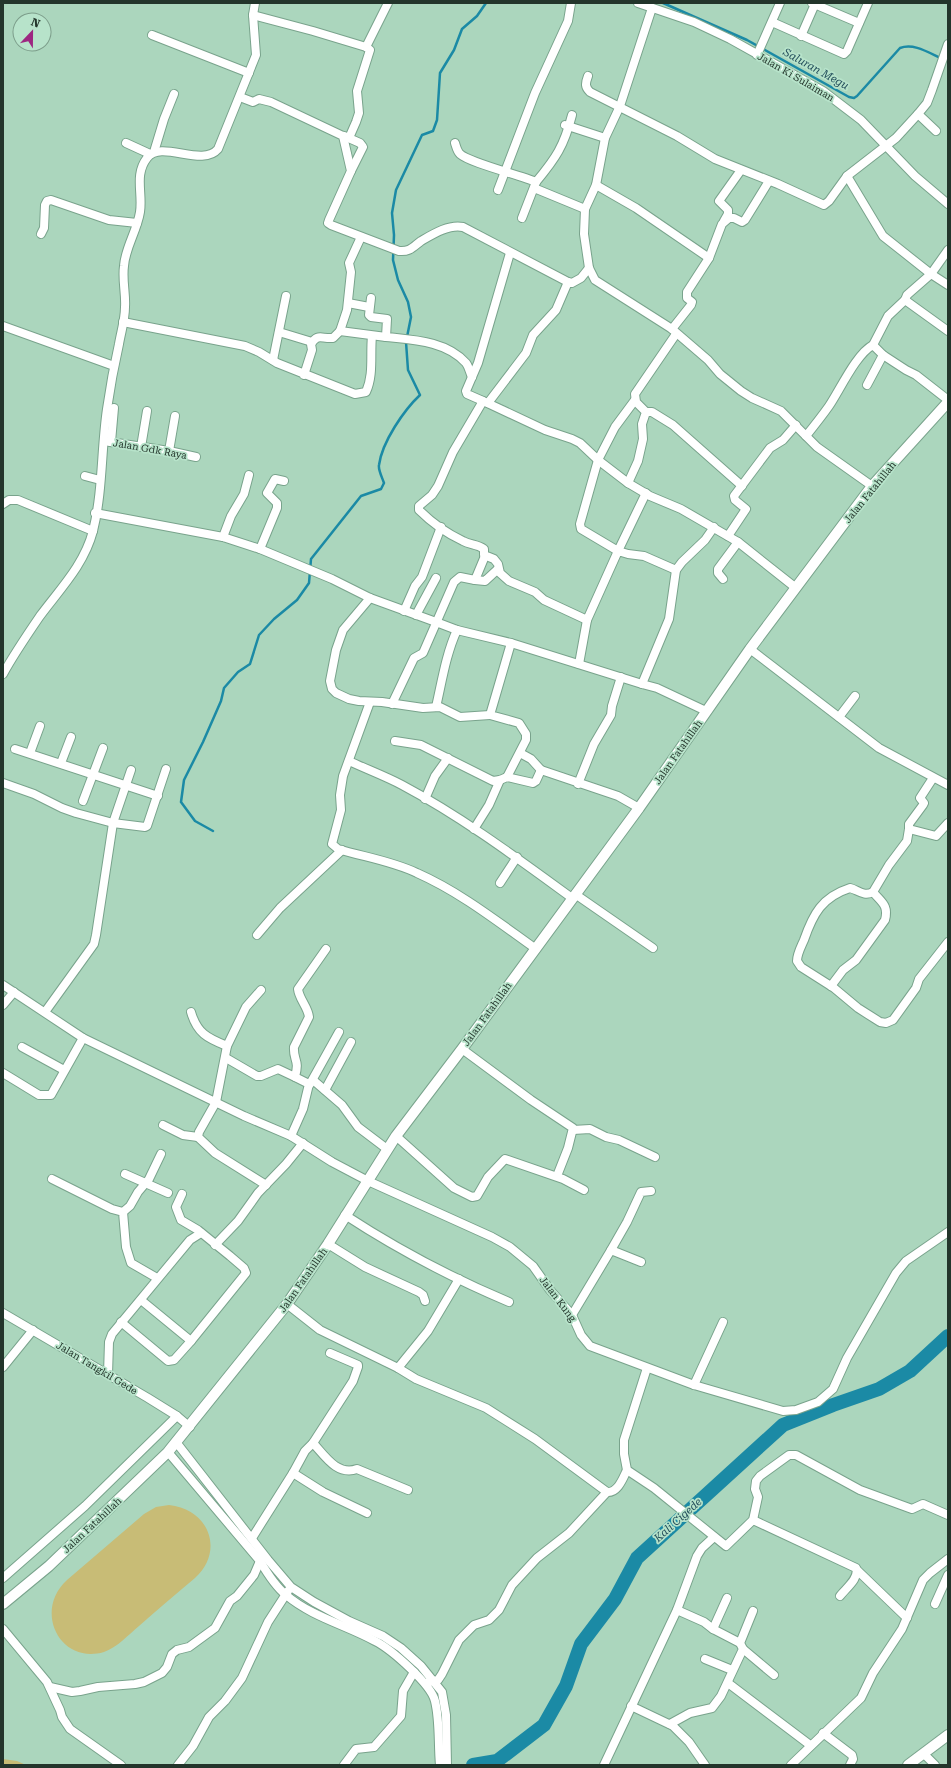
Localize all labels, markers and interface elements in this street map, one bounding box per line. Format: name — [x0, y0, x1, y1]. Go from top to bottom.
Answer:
north arrow — [12, 12, 52, 52]
text: N — [29, 16, 42, 31]
water label: Saluran Megu — [780, 45, 851, 92]
street label: Jalan Ki Sulaiman — [756, 51, 837, 104]
street label: Jalan Gdk Raya — [112, 437, 188, 461]
street label: Jalan Fatahillah — [842, 459, 899, 525]
street label: Jalan Fatahillah — [652, 717, 705, 786]
street label: Jalan Fatahillah — [460, 980, 514, 1048]
street label: Jalan Fatahillah — [277, 1245, 330, 1314]
street label: Jalan Kung — [537, 1274, 579, 1324]
street label: Jalan Tangkil Gede — [55, 1339, 140, 1397]
street label: Jalan Fatahillah — [60, 1495, 124, 1555]
water label: Kali Cigede — [651, 1495, 705, 1545]

